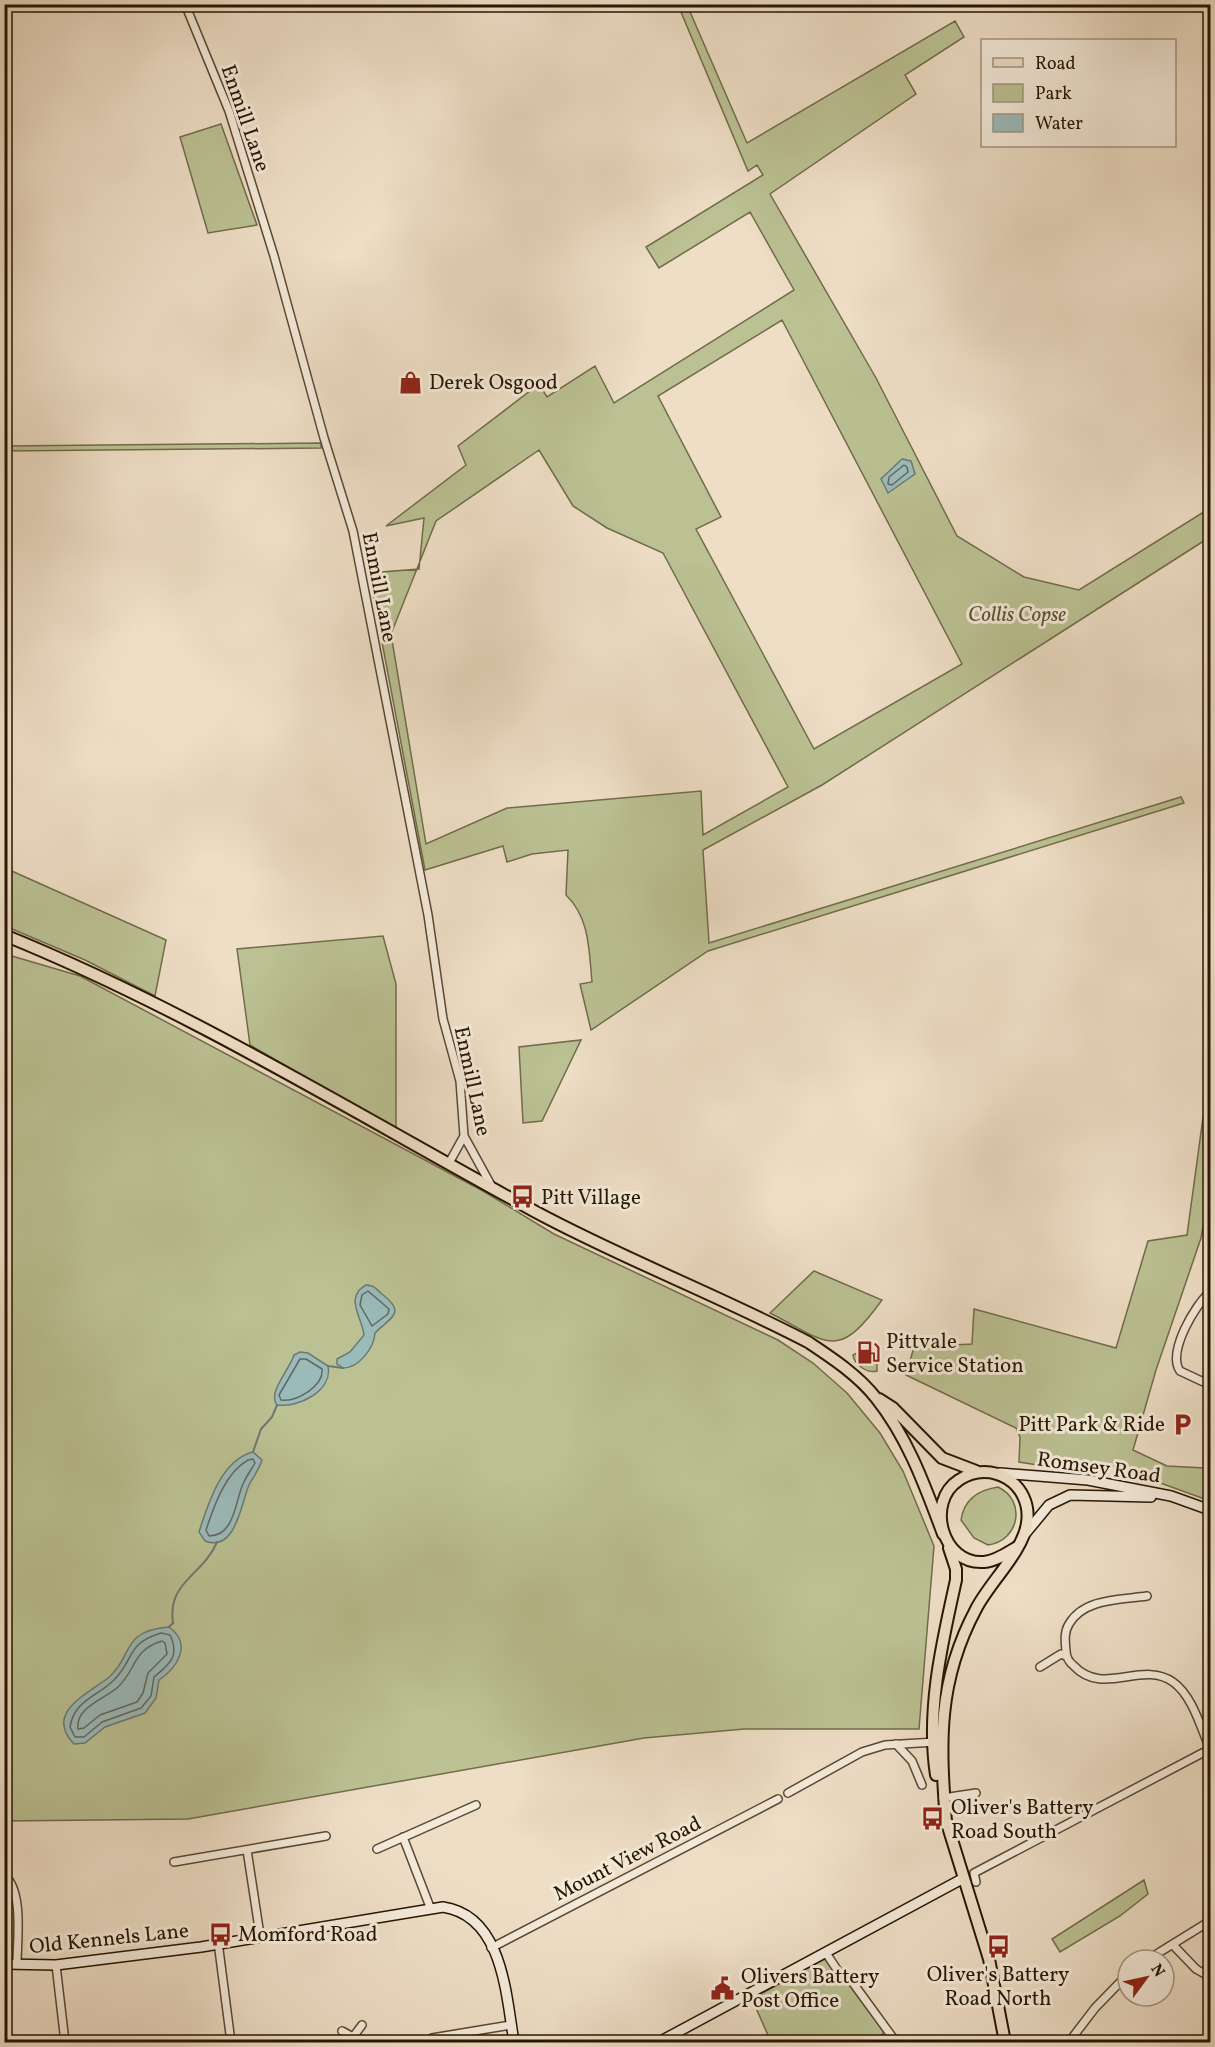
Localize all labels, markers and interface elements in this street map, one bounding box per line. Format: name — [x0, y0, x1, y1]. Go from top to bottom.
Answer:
legend — [981, 39, 1176, 147]
text: Road — [1035, 52, 1076, 77]
street label: Enmill Lane — [213, 61, 276, 176]
text: Park — [1035, 82, 1072, 107]
text: Water — [1035, 112, 1083, 137]
shop icon: Derek Osgood — [398, 369, 424, 395]
place label: Derek Osgood — [429, 369, 558, 398]
street label: Enmill Lane — [354, 530, 403, 645]
park label: Collis Copse — [968, 601, 1066, 630]
street label: Enmill Lane — [446, 1024, 497, 1139]
bus stop icon: Pitt Village — [510, 1184, 536, 1210]
place label: Pitt Village — [541, 1184, 641, 1213]
place label: Pittvale Service Station — [886, 1328, 1024, 1381]
fuel station icon: Pittvale Service Station — [855, 1340, 881, 1366]
place label: Pitt Park & Ride — [1018, 1411, 1165, 1440]
parking icon: Pitt Park & Ride — [1170, 1411, 1196, 1437]
street label: Romsey Road — [1035, 1445, 1163, 1492]
place label: Oliver's Battery Road South — [951, 1794, 1094, 1847]
bus stop icon: Oliver's Battery Road South — [920, 1806, 946, 1832]
street label: Mount View Road — [549, 1810, 707, 1909]
street label: Old Kennels Lane — [28, 1917, 190, 1962]
bus stop icon: Momford Road — [207, 1921, 233, 1947]
place label: Momford Road — [238, 1921, 378, 1950]
bus stop icon: Oliver's Battery Road North — [985, 1933, 1011, 1959]
north arrow — [1116, 1948, 1176, 2008]
text: N — [1145, 1960, 1169, 1982]
place label: Oliver's Battery Road North — [927, 1961, 1070, 2014]
place label: Olivers Battery Post Office — [741, 1963, 880, 2016]
public building icon: Olivers Battery Post Office — [710, 1975, 736, 2001]

